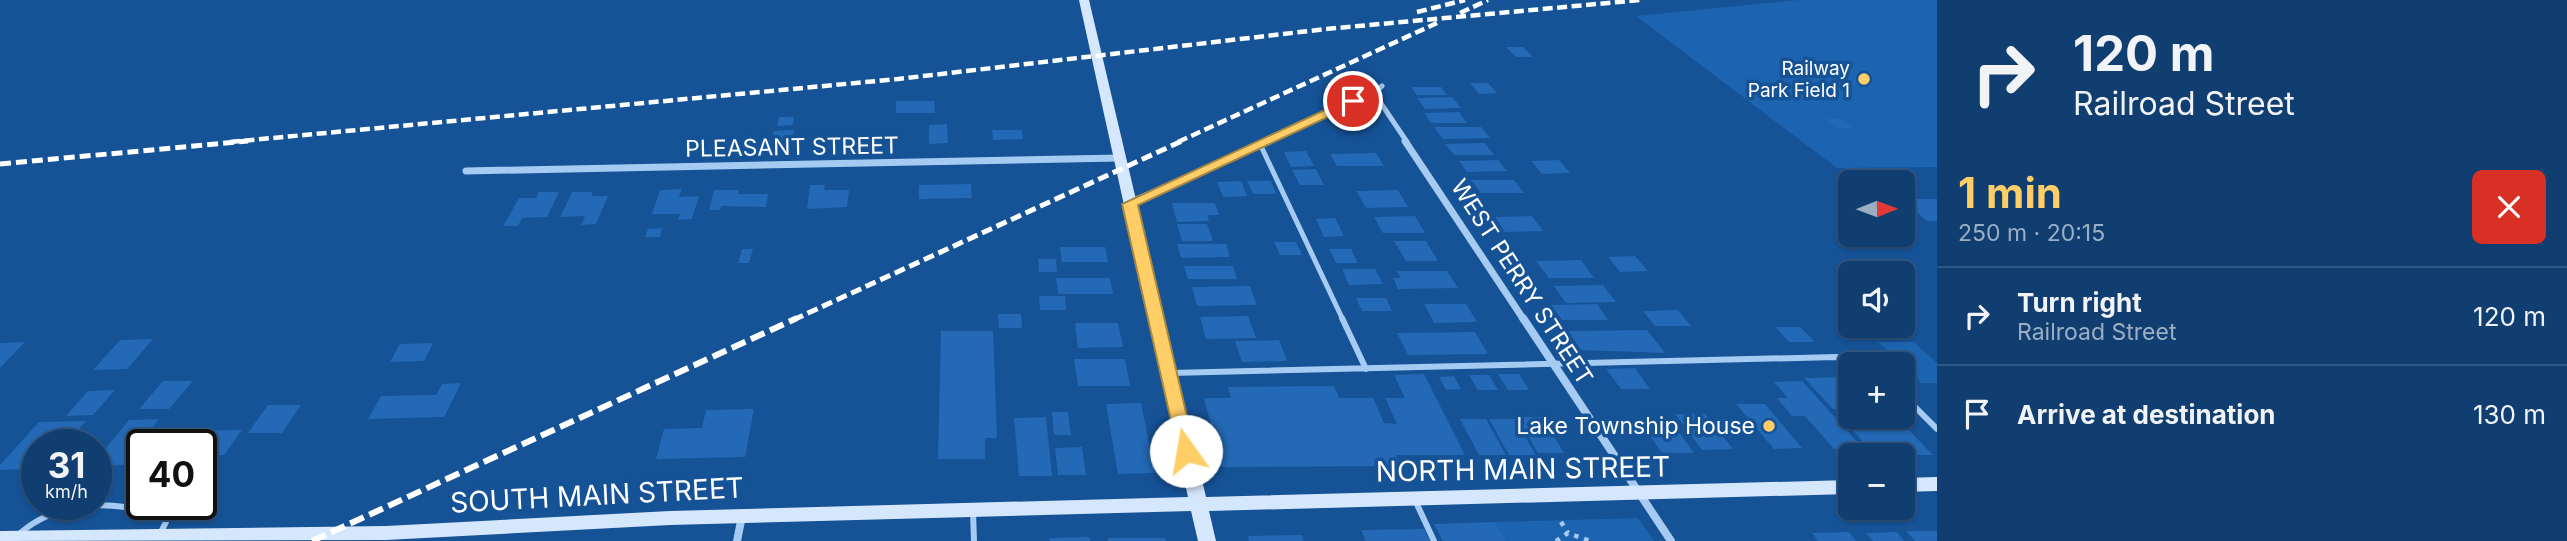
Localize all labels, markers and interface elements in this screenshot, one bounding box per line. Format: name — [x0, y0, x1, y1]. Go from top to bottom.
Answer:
text: 120 m — [2073, 24, 2214, 83]
icon: right — [1958, 28, 2049, 119]
place label: Railway Park Field 1 — [1748, 57, 1850, 102]
pin — [1323, 71, 1383, 131]
marker: Railway Park Field 1 — [1856, 71, 1872, 87]
icon: arrive — [1334, 82, 1372, 120]
text: Railroad Street — [2073, 84, 2295, 123]
street label: PLEASANT STREET — [685, 131, 899, 163]
text: 1 min — [1958, 167, 2062, 218]
north arrow — [1838, 170, 1914, 247]
map controls — [1838, 170, 1915, 520]
button: close — [2472, 170, 2546, 244]
street label: WEST PERRY STREET — [1445, 174, 1599, 390]
text: 250 m · 20:15 — [1958, 219, 2105, 247]
button: sound — [1838, 261, 1915, 338]
text: Turn right — [2017, 287, 2142, 318]
icon: right — [1958, 297, 1996, 335]
text: 120 m — [2473, 301, 2546, 332]
text: Railroad Street — [2017, 318, 2176, 346]
button: + — [1838, 352, 1915, 429]
icon: arrive — [1958, 395, 1996, 433]
text: Arrive at destination — [2017, 399, 2276, 430]
text: 130 m — [2473, 399, 2546, 430]
place label: Lake Township House — [1516, 412, 1755, 440]
position arrow — [1149, 414, 1223, 488]
marker: Lake Township House — [1761, 418, 1777, 434]
speed limit sign: 40 — [126, 429, 217, 520]
button: − — [1838, 443, 1915, 520]
text: 31 — [48, 444, 85, 486]
street label: NORTH MAIN STREET — [1376, 449, 1670, 489]
street label: SOUTH MAIN STREET — [449, 470, 745, 520]
text: km/h — [45, 481, 88, 502]

